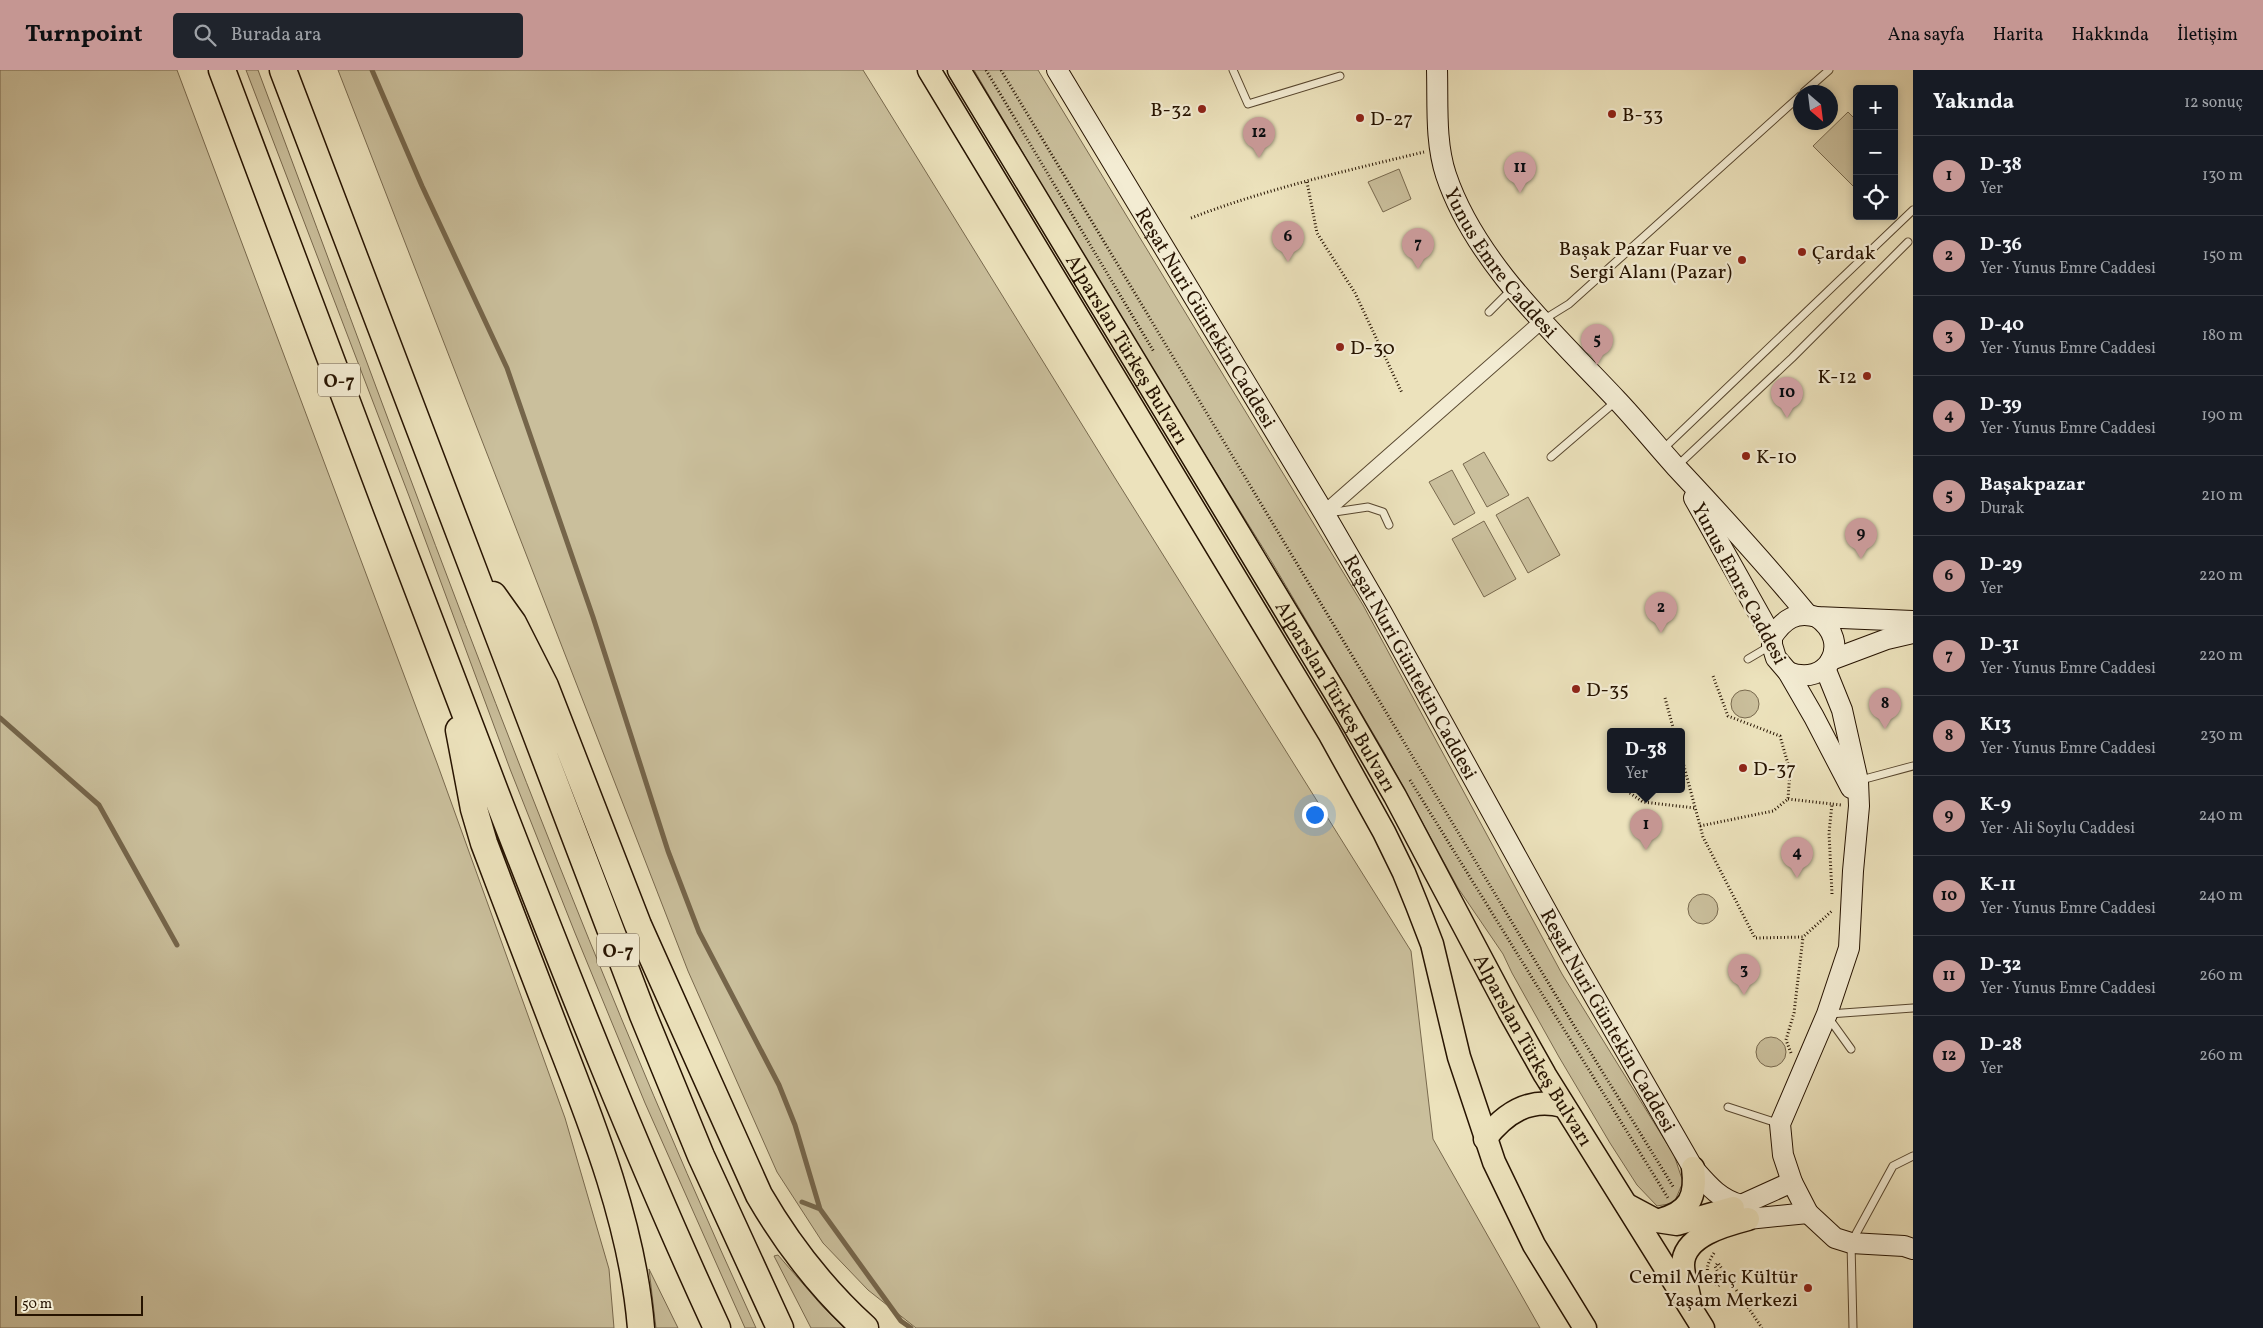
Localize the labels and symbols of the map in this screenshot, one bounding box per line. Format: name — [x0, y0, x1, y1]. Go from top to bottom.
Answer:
north arrow — [1793, 85, 1838, 130]
place label: B-32 — [1150, 97, 1192, 125]
place label: B-33 — [1622, 102, 1663, 130]
marker: B-32 — [1196, 103, 1208, 115]
place label: D-27 — [1370, 106, 1413, 134]
marker: B-33 — [1606, 108, 1618, 120]
marker: D-27 — [1354, 112, 1366, 124]
pin: 12 — [1243, 117, 1275, 158]
pin: 11 — [1504, 152, 1536, 193]
street label: Yunus Emre Caddesi — [1436, 184, 1563, 345]
street label: Reşat Nuri Güntekin Caddesi — [1127, 203, 1282, 434]
pin: 6 — [1272, 221, 1304, 262]
pin: 7 — [1402, 228, 1434, 269]
place label: Başak Pazar Fuar ve Sergi Alanı (Pazar) — [1559, 236, 1732, 287]
place label: Çardak — [1812, 240, 1876, 268]
marker: Çardak — [1796, 246, 1808, 258]
street label: Alparslan Türkeş Bulvarı — [1058, 250, 1194, 450]
marker: Başak Pazar Fuar ve Sergi Alanı (Pazar) — [1736, 254, 1748, 266]
pin: 5 — [1581, 324, 1613, 365]
place label: D-30 — [1350, 335, 1395, 363]
marker: D-30 — [1334, 341, 1346, 353]
road number: O-7 — [318, 364, 360, 396]
place label: K-12 — [1818, 364, 1857, 392]
marker: K-12 — [1861, 370, 1873, 382]
pin: 10 — [1771, 377, 1803, 418]
place label: K-10 — [1756, 444, 1797, 472]
marker: K-10 — [1740, 450, 1752, 462]
street label: Yunus Emre Caddesi — [1684, 498, 1793, 670]
pin: 9 — [1845, 518, 1877, 559]
street label: Reşat Nuri Güntekin Caddesi — [1335, 550, 1483, 785]
pin: 2 — [1645, 592, 1677, 633]
street label: Alparslan Türkeş Bulvarı — [1267, 596, 1402, 798]
place label: D-35 — [1586, 677, 1629, 705]
marker: D-35 — [1570, 683, 1582, 695]
pin: 8 — [1869, 688, 1901, 729]
place label: D-37 — [1753, 756, 1796, 784]
marker: D-37 — [1737, 762, 1749, 774]
your location — [1302, 802, 1328, 828]
pin: 1 — [1630, 809, 1662, 850]
pin: 4 — [1781, 837, 1813, 878]
street label: Reşat Nuri Güntekin Caddesi — [1532, 904, 1682, 1138]
road number: O-7 — [597, 934, 639, 966]
street label: Alparslan Türkeş Bulvarı — [1465, 950, 1598, 1152]
pin: 3 — [1728, 954, 1760, 995]
place label: Cemil Meriç Kültür Yaşam Merkezi — [1629, 1264, 1798, 1315]
marker: Cemil Meriç Kültür Yaşam Merkezi — [1802, 1282, 1814, 1294]
scale bar — [15, 1293, 142, 1316]

